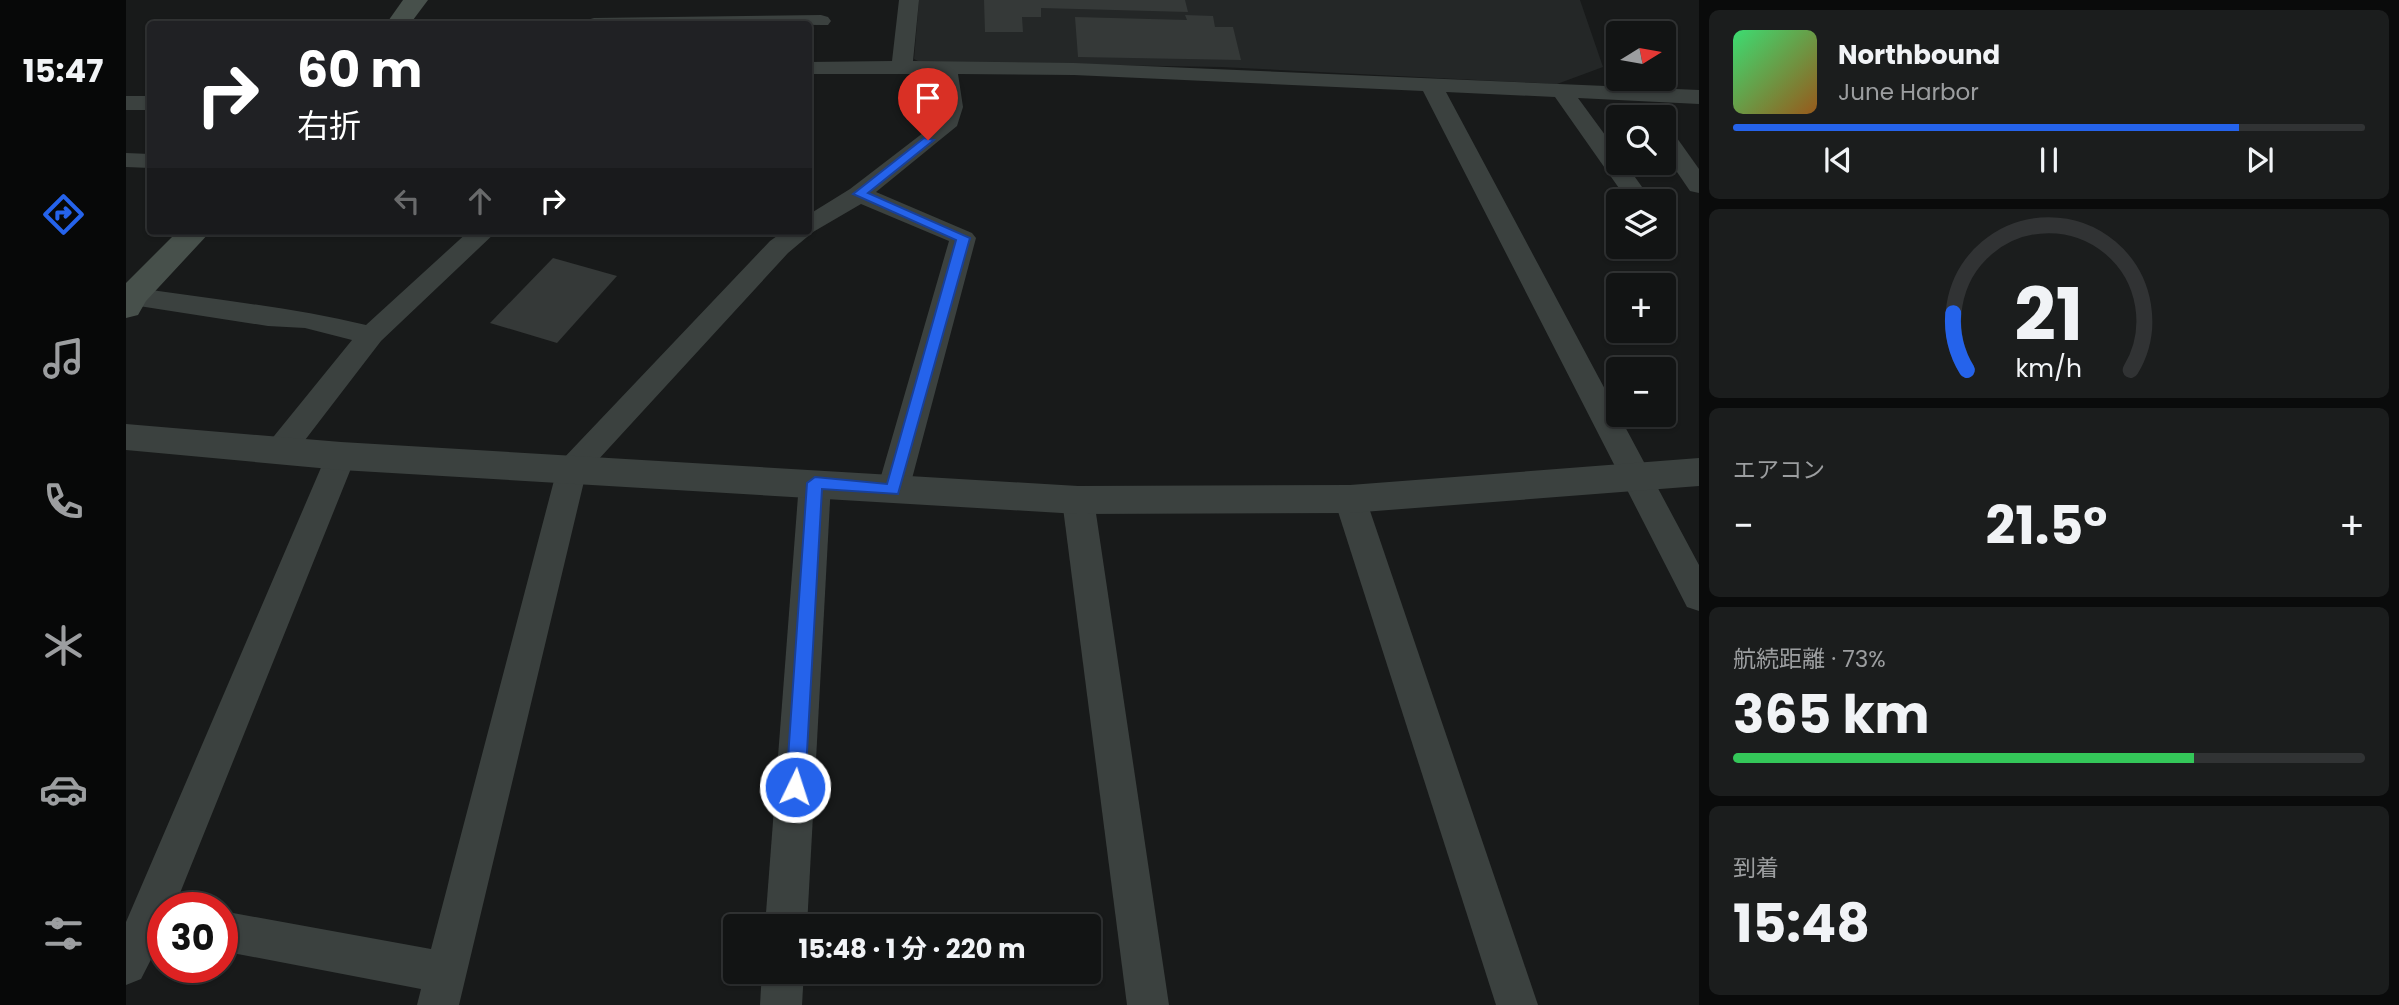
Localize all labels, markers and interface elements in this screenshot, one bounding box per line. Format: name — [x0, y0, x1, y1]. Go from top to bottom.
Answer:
north arrow — [1606, 21, 1676, 91]
map controls — [1606, 21, 1676, 427]
text: 60 m — [297, 36, 422, 104]
text: Northbound — [1838, 37, 2000, 73]
text: 15:47 — [23, 48, 103, 93]
icon: right — [182, 49, 273, 140]
pin — [898, 68, 958, 140]
text: June Harbor — [1838, 76, 1979, 108]
icon: arrive — [909, 79, 947, 117]
text: 右折 — [297, 103, 361, 148]
button: search — [1606, 105, 1676, 175]
icon: previous — [1819, 141, 1857, 179]
icon: pause — [2030, 141, 2068, 179]
icon: next — [2241, 141, 2279, 179]
icon: left — [388, 182, 426, 220]
icon: ahead — [461, 182, 499, 220]
icon: right — [534, 182, 572, 220]
button: layers — [1606, 189, 1676, 259]
icon: directions — [39, 190, 88, 239]
text: 21 — [2015, 264, 2083, 365]
button: + — [1606, 273, 1676, 343]
icon: music — [39, 334, 88, 383]
text: km/h — [2016, 350, 2082, 385]
button: − — [1606, 357, 1676, 427]
text: エアコン — [1733, 454, 1825, 486]
icon: phone — [39, 477, 88, 526]
text: 21.5° — [1986, 489, 2107, 562]
text: − — [1733, 499, 1754, 552]
text: + — [2339, 499, 2365, 552]
icon: climate — [39, 621, 88, 670]
text: 航続距離 · 73% — [1733, 643, 1886, 675]
text: 365 km — [1733, 678, 1930, 751]
position arrow — [758, 750, 832, 824]
icon: car — [39, 765, 88, 814]
text: 到着 — [1733, 852, 1779, 884]
text: 15:48 — [1733, 887, 1870, 960]
speed limit sign: 30 — [147, 892, 238, 983]
icon: filters — [39, 909, 88, 958]
text: 15:48 · 1 分 · 220 m — [798, 931, 1026, 967]

